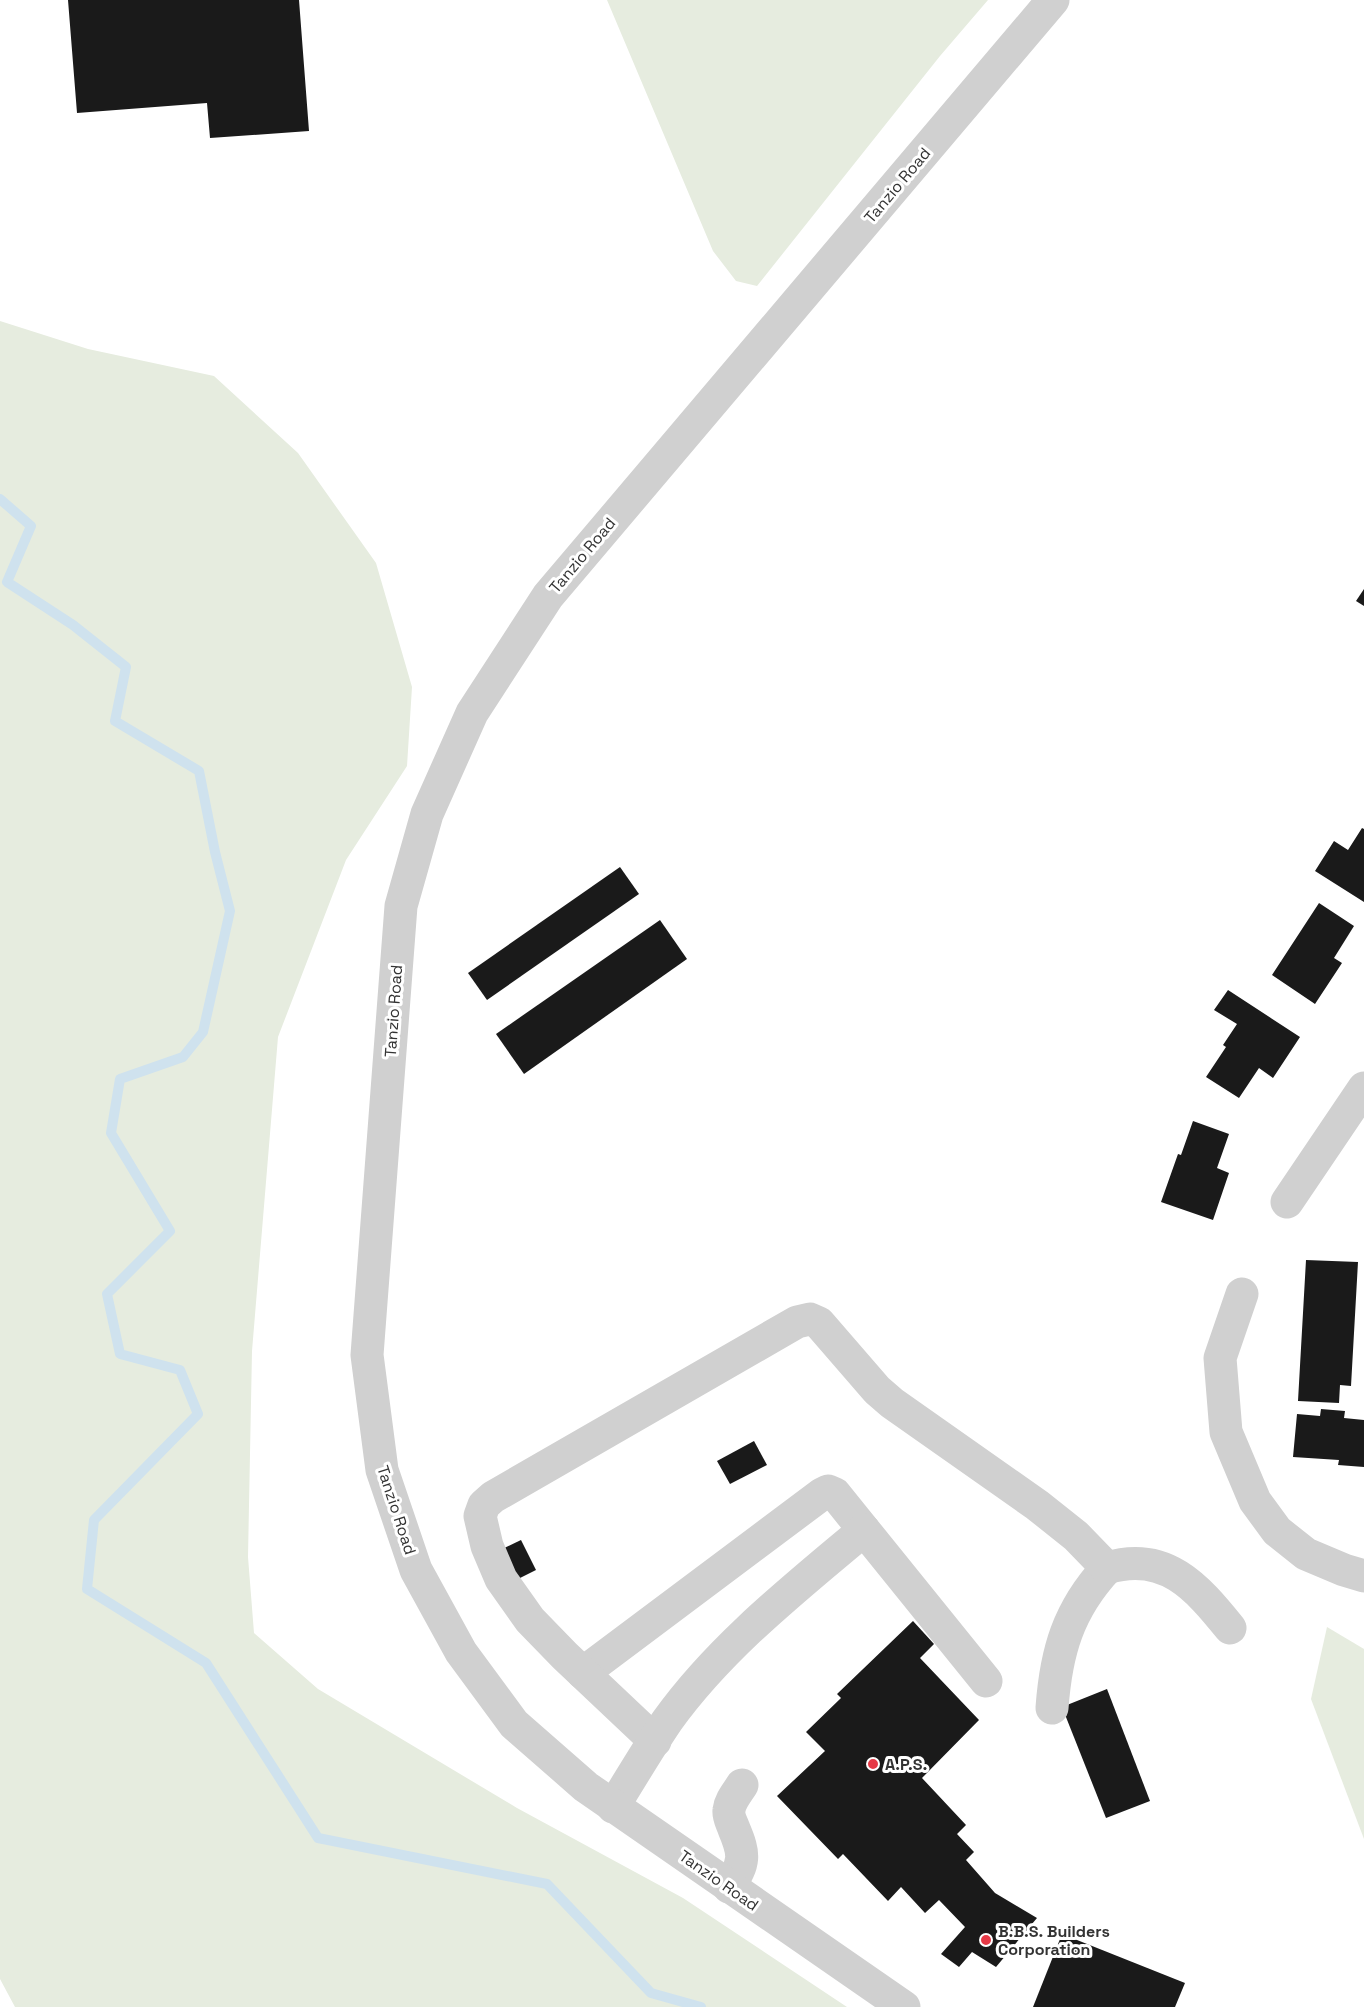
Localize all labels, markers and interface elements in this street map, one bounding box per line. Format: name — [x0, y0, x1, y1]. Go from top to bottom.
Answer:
street label: Tanzio Road — [860, 143, 935, 228]
street label: Tanzio Road — [545, 513, 620, 598]
street label: Tanzio Road — [380, 964, 407, 1058]
street label: Tanzio Road — [372, 1463, 421, 1557]
place label: A.P.S. — [885, 1754, 927, 1775]
marker: A.P.S. — [866, 1757, 880, 1771]
street label: Tanzio Road — [675, 1845, 763, 1916]
place label: B.B.S. Builders Corporation — [998, 1921, 1110, 1960]
marker: B.B.S. Builders Corporation — [979, 1933, 993, 1947]

